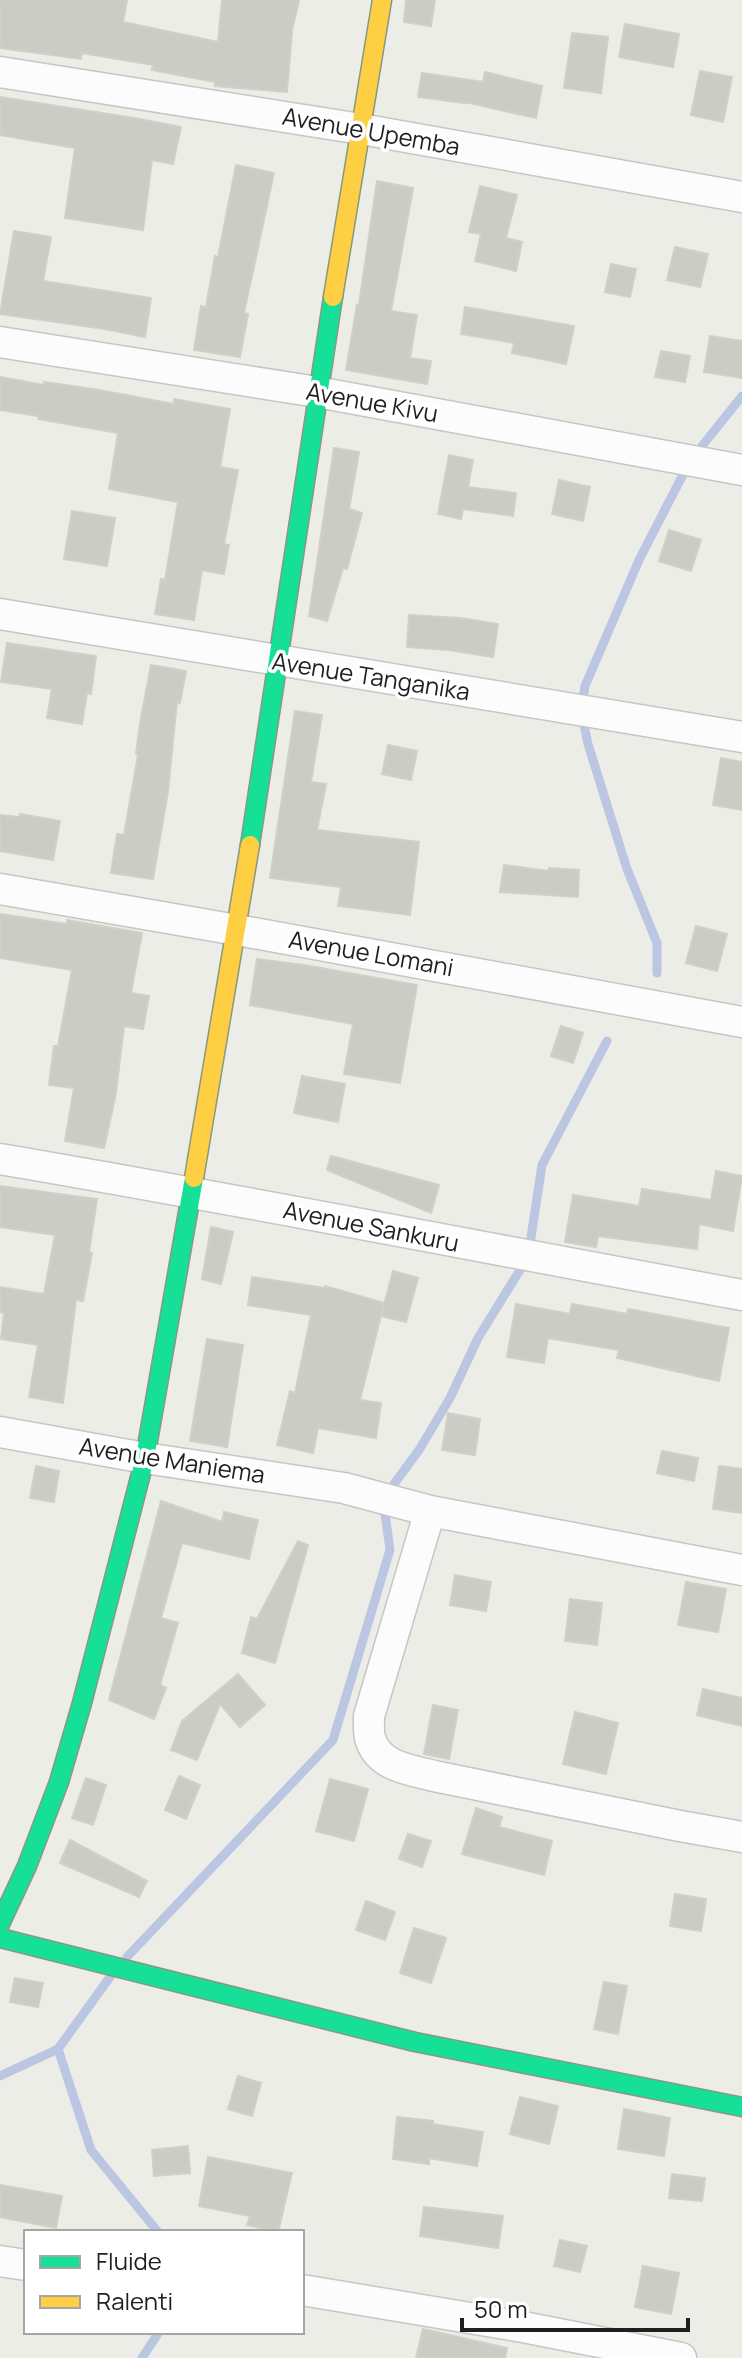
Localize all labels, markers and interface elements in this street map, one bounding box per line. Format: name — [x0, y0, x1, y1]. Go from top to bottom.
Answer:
street label: Avenue Upemba — [280, 99, 463, 162]
street label: Avenue Kivu — [304, 374, 441, 429]
street label: Avenue Tanganika — [270, 644, 472, 707]
street label: Avenue Lomani — [286, 922, 456, 983]
street label: Avenue Sankuru — [281, 1192, 462, 1259]
street label: Avenue Maniema — [77, 1429, 268, 1490]
legend — [24, 2230, 304, 2334]
text: Fluide — [96, 2244, 162, 2277]
scale bar — [462, 2282, 688, 2332]
text: Ralenti — [96, 2284, 173, 2317]
text: 50 m — [474, 2292, 528, 2325]

